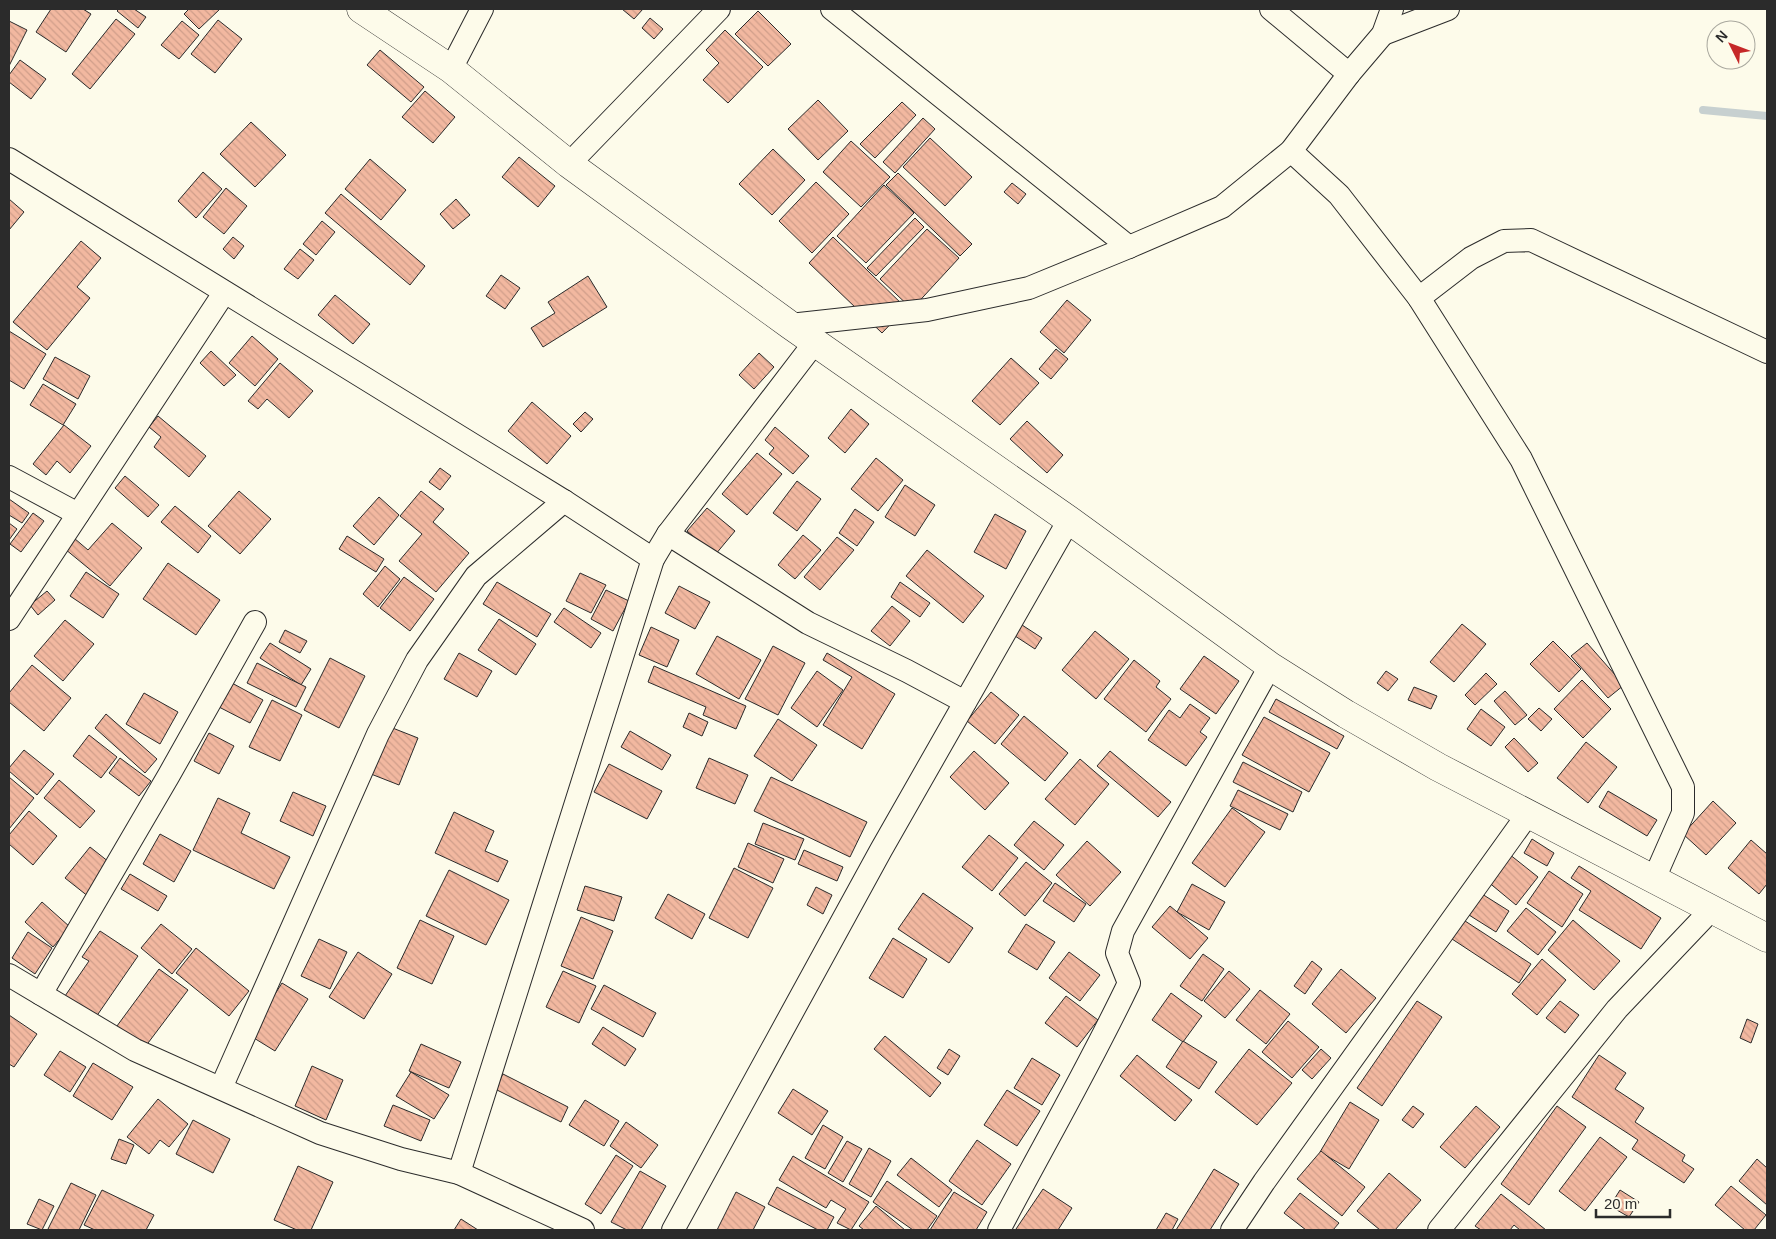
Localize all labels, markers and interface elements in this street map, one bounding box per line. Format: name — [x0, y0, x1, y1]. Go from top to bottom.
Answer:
north arrow — [1706, 20, 1756, 70]
text: N — [1712, 27, 1731, 45]
scale bar — [1596, 1186, 1670, 1218]
text: 20 m — [1604, 1195, 1637, 1212]

